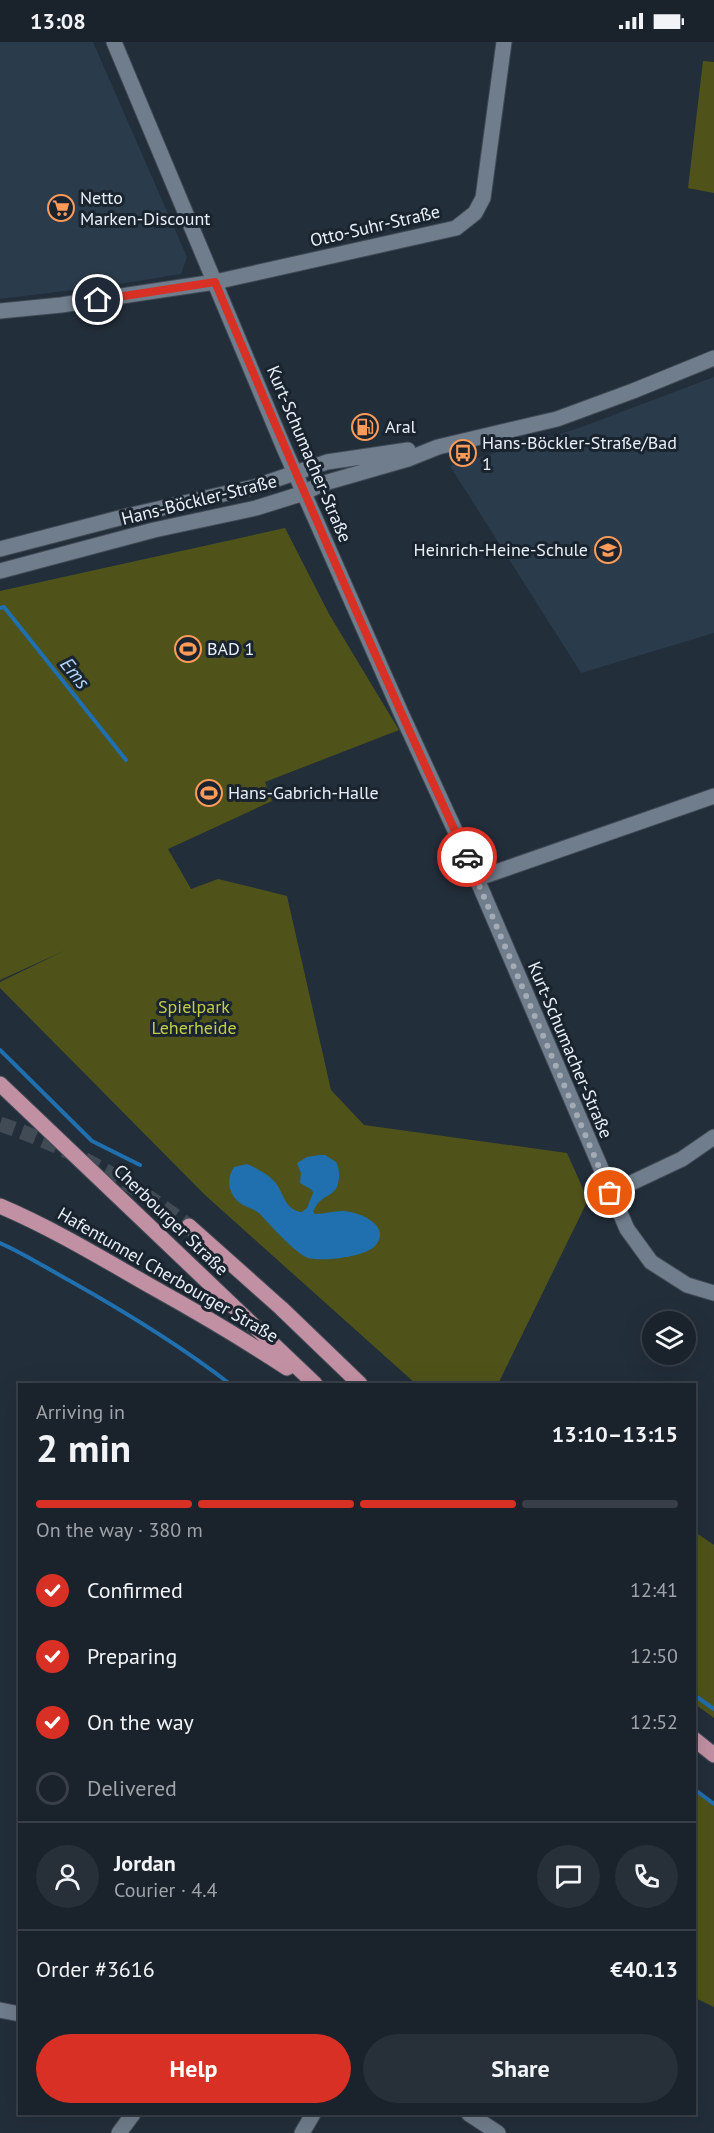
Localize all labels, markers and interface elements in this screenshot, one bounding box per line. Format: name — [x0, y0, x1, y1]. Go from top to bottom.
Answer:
text: 13:08 — [30, 7, 86, 35]
place label: Netto Marken-Discount — [80, 186, 210, 230]
supermarket icon: Netto Marken-Discount — [46, 193, 76, 223]
street label: Otto-Suhr-Straße — [308, 199, 442, 252]
pin — [72, 274, 123, 325]
icon: home — [81, 283, 114, 316]
street label: Kurt-Schumacher-Straße — [262, 362, 357, 546]
fuel station icon: Aral — [350, 412, 380, 442]
place label: Aral — [385, 415, 417, 438]
place label: Hans-Böckler-Straße/Bad 1 — [482, 431, 677, 475]
bus stop icon: Hans-Böckler-Straße/Bad 1 — [448, 438, 478, 468]
street label: Hans-Böckler-Straße — [119, 469, 279, 530]
school or university icon: Heinrich-Heine-Schule — [593, 535, 623, 565]
place label: Heinrich-Heine-Schule — [414, 538, 588, 561]
sports icon: BAD 1 — [173, 634, 203, 664]
place label: BAD 1 — [207, 637, 254, 660]
water label: Ems — [54, 652, 96, 694]
sports icon: Hans-Gabrich-Halle — [194, 778, 224, 808]
place label: Hans-Gabrich-Halle — [228, 781, 379, 804]
courier — [437, 827, 497, 887]
icon: car — [451, 841, 484, 874]
street label: Kurt-Schumacher-Straße — [523, 958, 618, 1142]
park label: Spielpark Leherheide — [151, 995, 237, 1039]
street label: Cherbourger Straße — [109, 1159, 234, 1280]
pin — [584, 1167, 635, 1218]
icon: bag — [593, 1176, 626, 1209]
street label: Hafentunnel Cherbourger Straße — [54, 1202, 283, 1347]
map controls — [642, 1311, 696, 1365]
button: layers — [642, 1311, 696, 1365]
text: Arriving in — [36, 1399, 125, 1425]
text: 13:10–13:15 — [552, 1420, 678, 1448]
text: 2 min — [36, 1422, 131, 1473]
text: On the way · 380 m — [36, 1517, 203, 1543]
icon: check — [36, 1574, 69, 1607]
text: Confirmed — [87, 1576, 183, 1604]
text: 12:41 — [630, 1577, 678, 1603]
icon: check — [36, 1640, 69, 1673]
text: Preparing — [87, 1642, 177, 1670]
text: 12:50 — [630, 1643, 678, 1669]
icon: check — [36, 1706, 69, 1739]
text: On the way — [87, 1708, 194, 1736]
text: 12:52 — [630, 1709, 678, 1735]
text: Delivered — [87, 1774, 177, 1802]
button: person — [36, 1845, 99, 1908]
button: chat — [537, 1845, 600, 1908]
button: phone — [615, 1845, 678, 1908]
text: Jordan — [114, 1849, 176, 1877]
text: Courier · 4.4 — [114, 1877, 217, 1903]
text: Order #3616 — [36, 1955, 155, 1983]
text: €40.13 — [610, 1955, 678, 1983]
button: Help — [36, 2034, 351, 2103]
button: Share — [363, 2034, 678, 2103]

